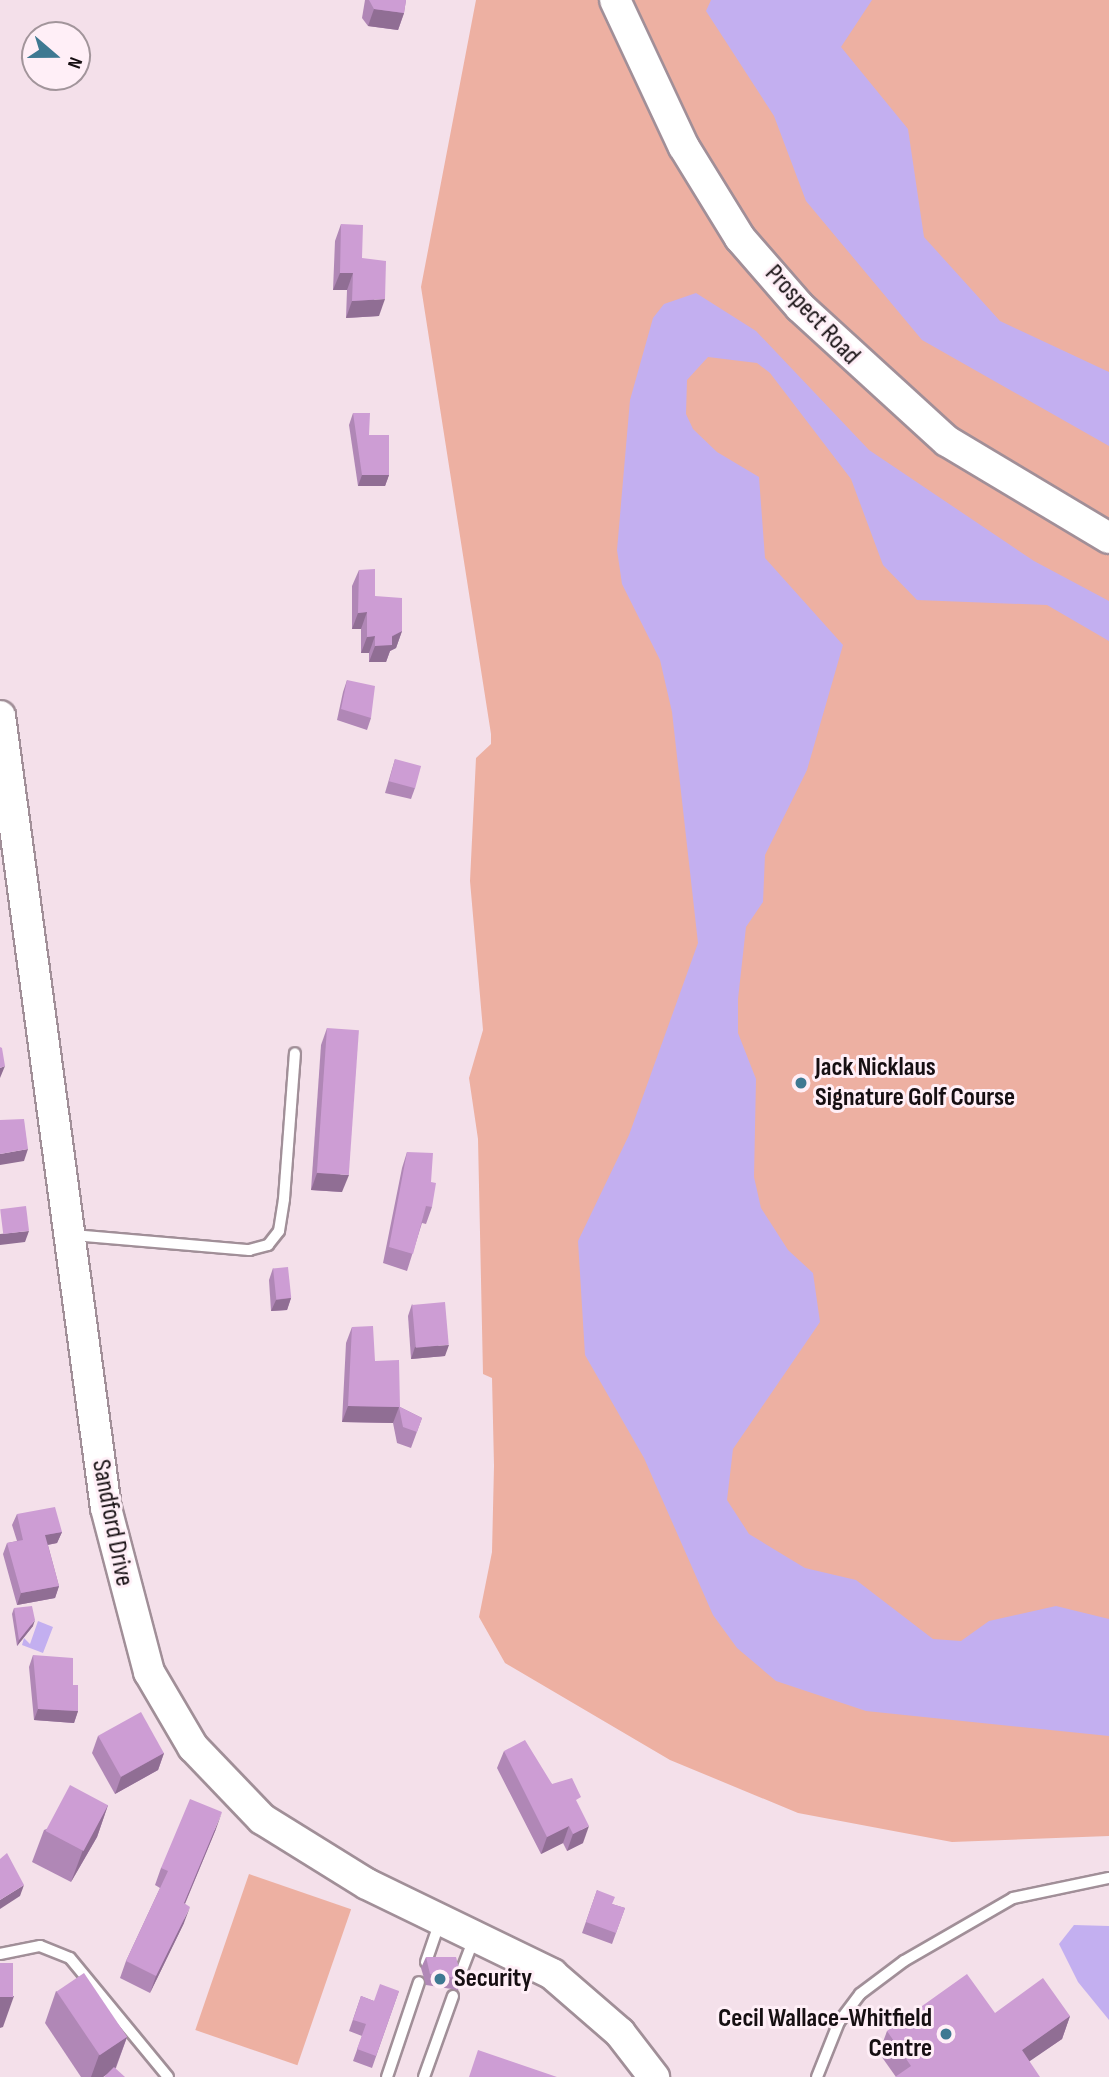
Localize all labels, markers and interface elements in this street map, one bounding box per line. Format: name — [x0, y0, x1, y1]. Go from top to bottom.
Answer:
north arrow — [21, 21, 91, 91]
text: N — [62, 54, 87, 71]
street label: Prospect Road — [758, 259, 866, 371]
place label: Jack Nicklaus Signature Golf Course — [815, 1052, 1015, 1114]
marker: Jack Nicklaus Signature Golf Course — [793, 1075, 809, 1091]
street label: Sandford Drive — [84, 1457, 140, 1589]
place label: Security — [454, 1963, 532, 1995]
marker: Security — [432, 1971, 448, 1987]
place label: Cecil Wallace-Whitfield Centre — [718, 2003, 932, 2064]
marker: Cecil Wallace-Whitfield Centre — [938, 2026, 954, 2042]

